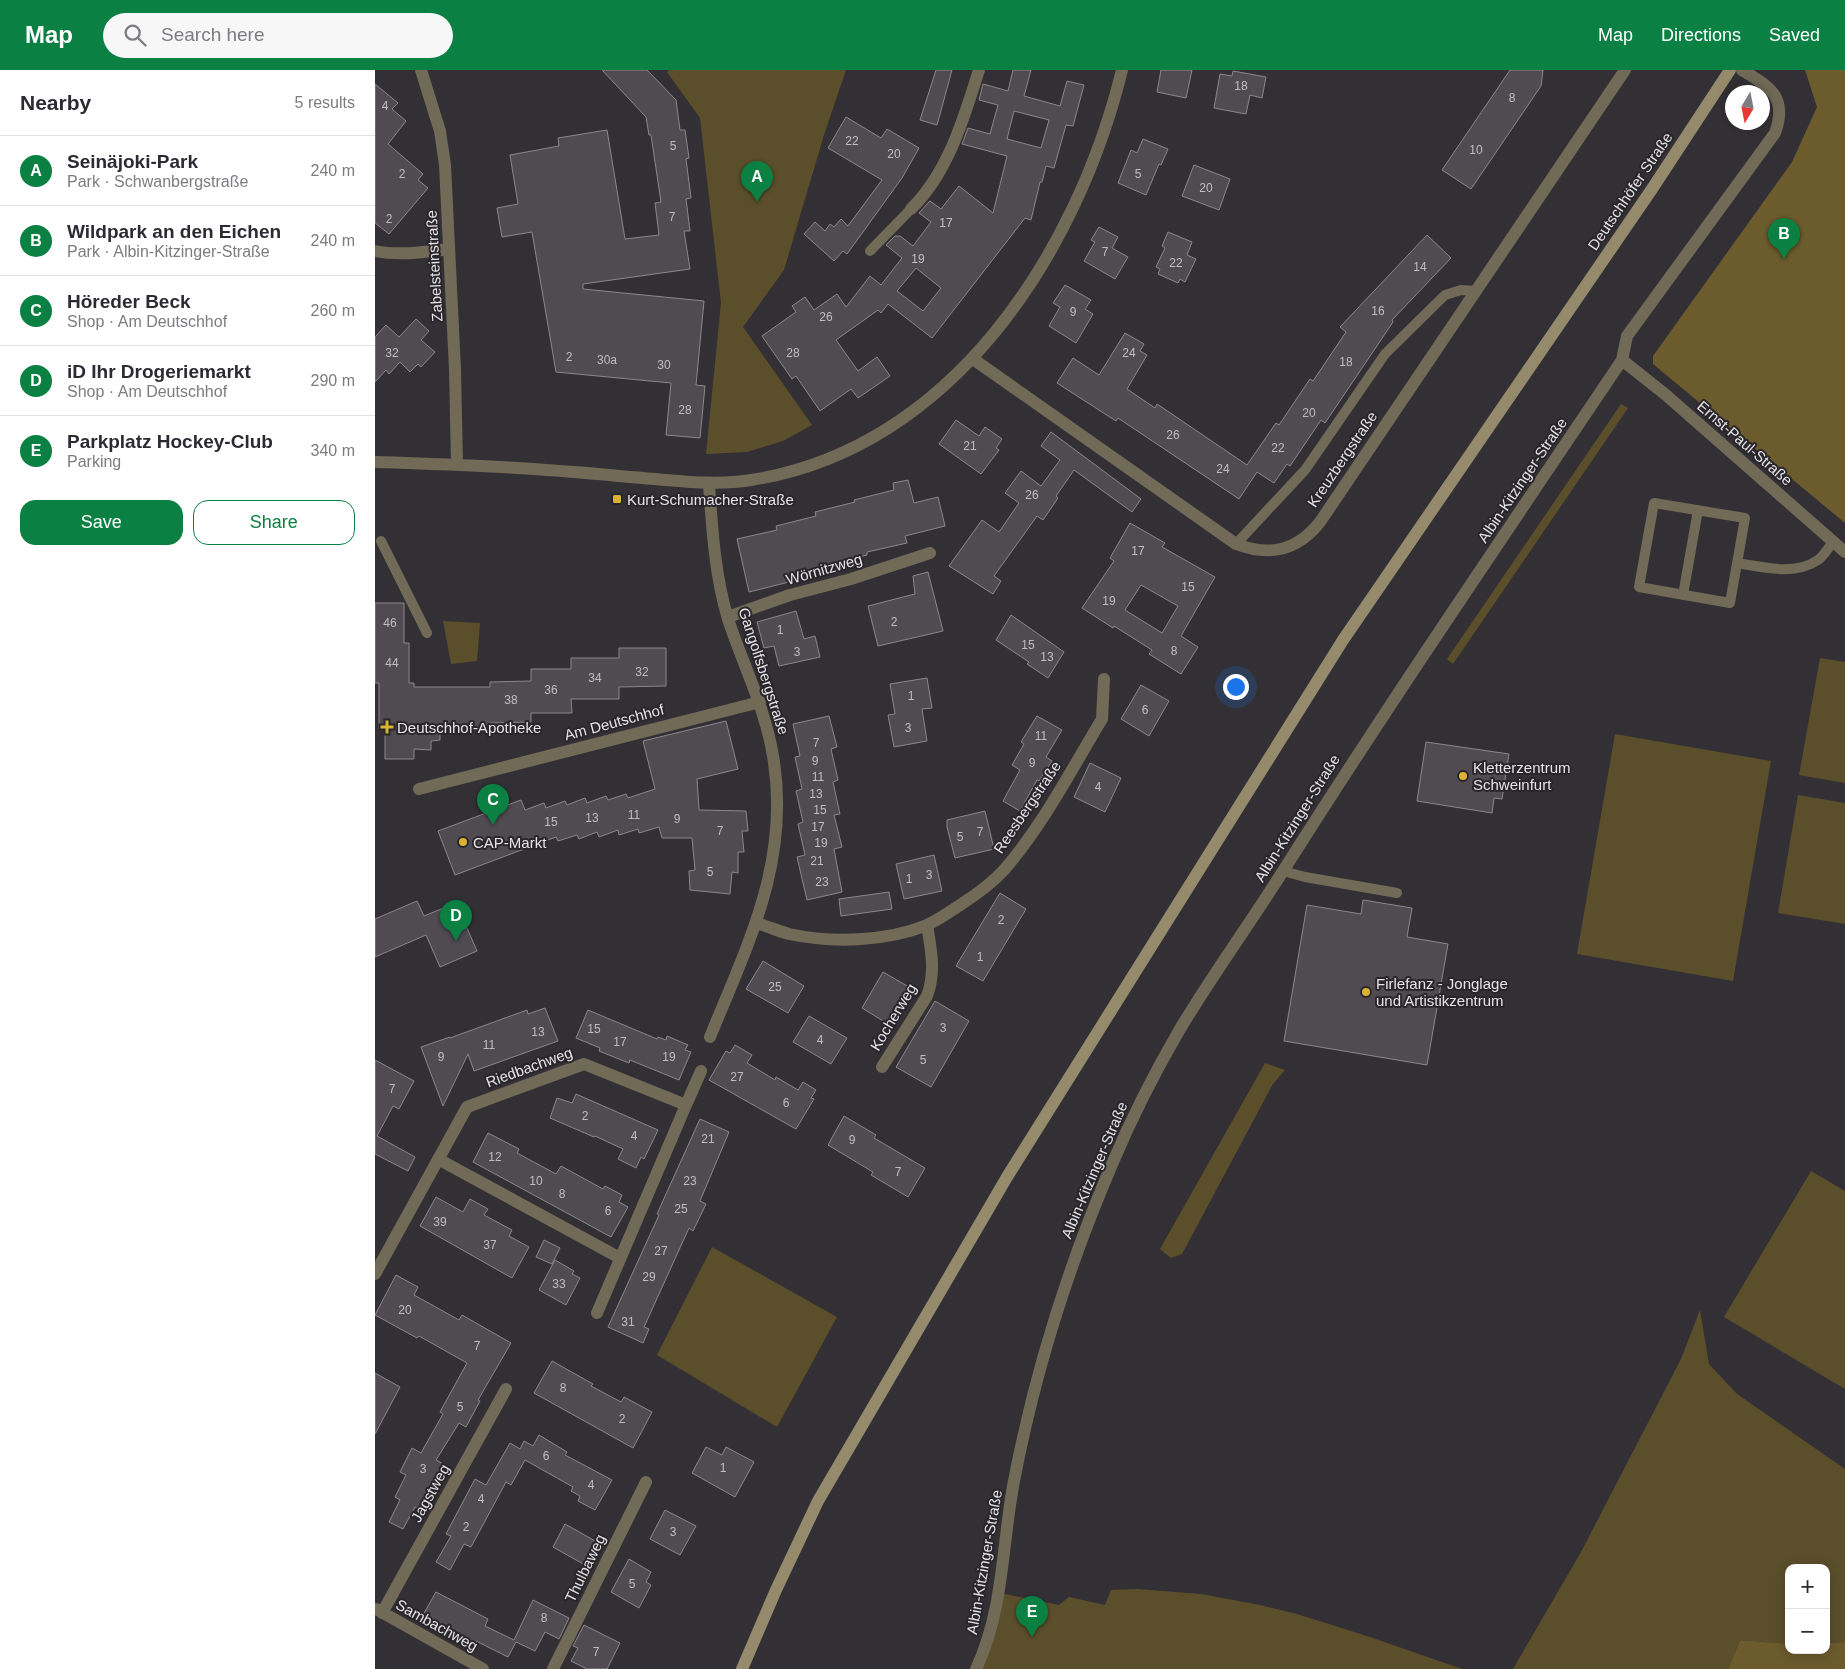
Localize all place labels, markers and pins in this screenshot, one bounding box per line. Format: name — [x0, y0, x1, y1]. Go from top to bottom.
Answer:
pin: A — [741, 161, 773, 202]
pin: B — [1768, 218, 1800, 259]
place label: Kurt-Schumacher-Straße — [627, 491, 794, 508]
marker: Kurt-Schumacher-Straße — [611, 493, 623, 505]
place label: Deutschhof-Apotheke — [397, 719, 541, 736]
marker: Deutschhof-Apotheke — [381, 721, 393, 733]
place label: Kletterzentrum Schweinfurt — [1473, 759, 1571, 793]
marker: Kletterzentrum Schweinfurt — [1457, 770, 1469, 782]
pin: C — [477, 784, 509, 825]
place label: CAP-Markt — [473, 834, 547, 851]
marker: CAP-Markt — [457, 836, 469, 848]
pin: D — [440, 900, 472, 941]
place label: Firlefanz - Jonglage und Artistikzentrum — [1376, 975, 1508, 1009]
marker: Firlefanz - Jonglage und Artistikzentrum — [1360, 986, 1372, 998]
pin: E — [1016, 1596, 1048, 1637]

